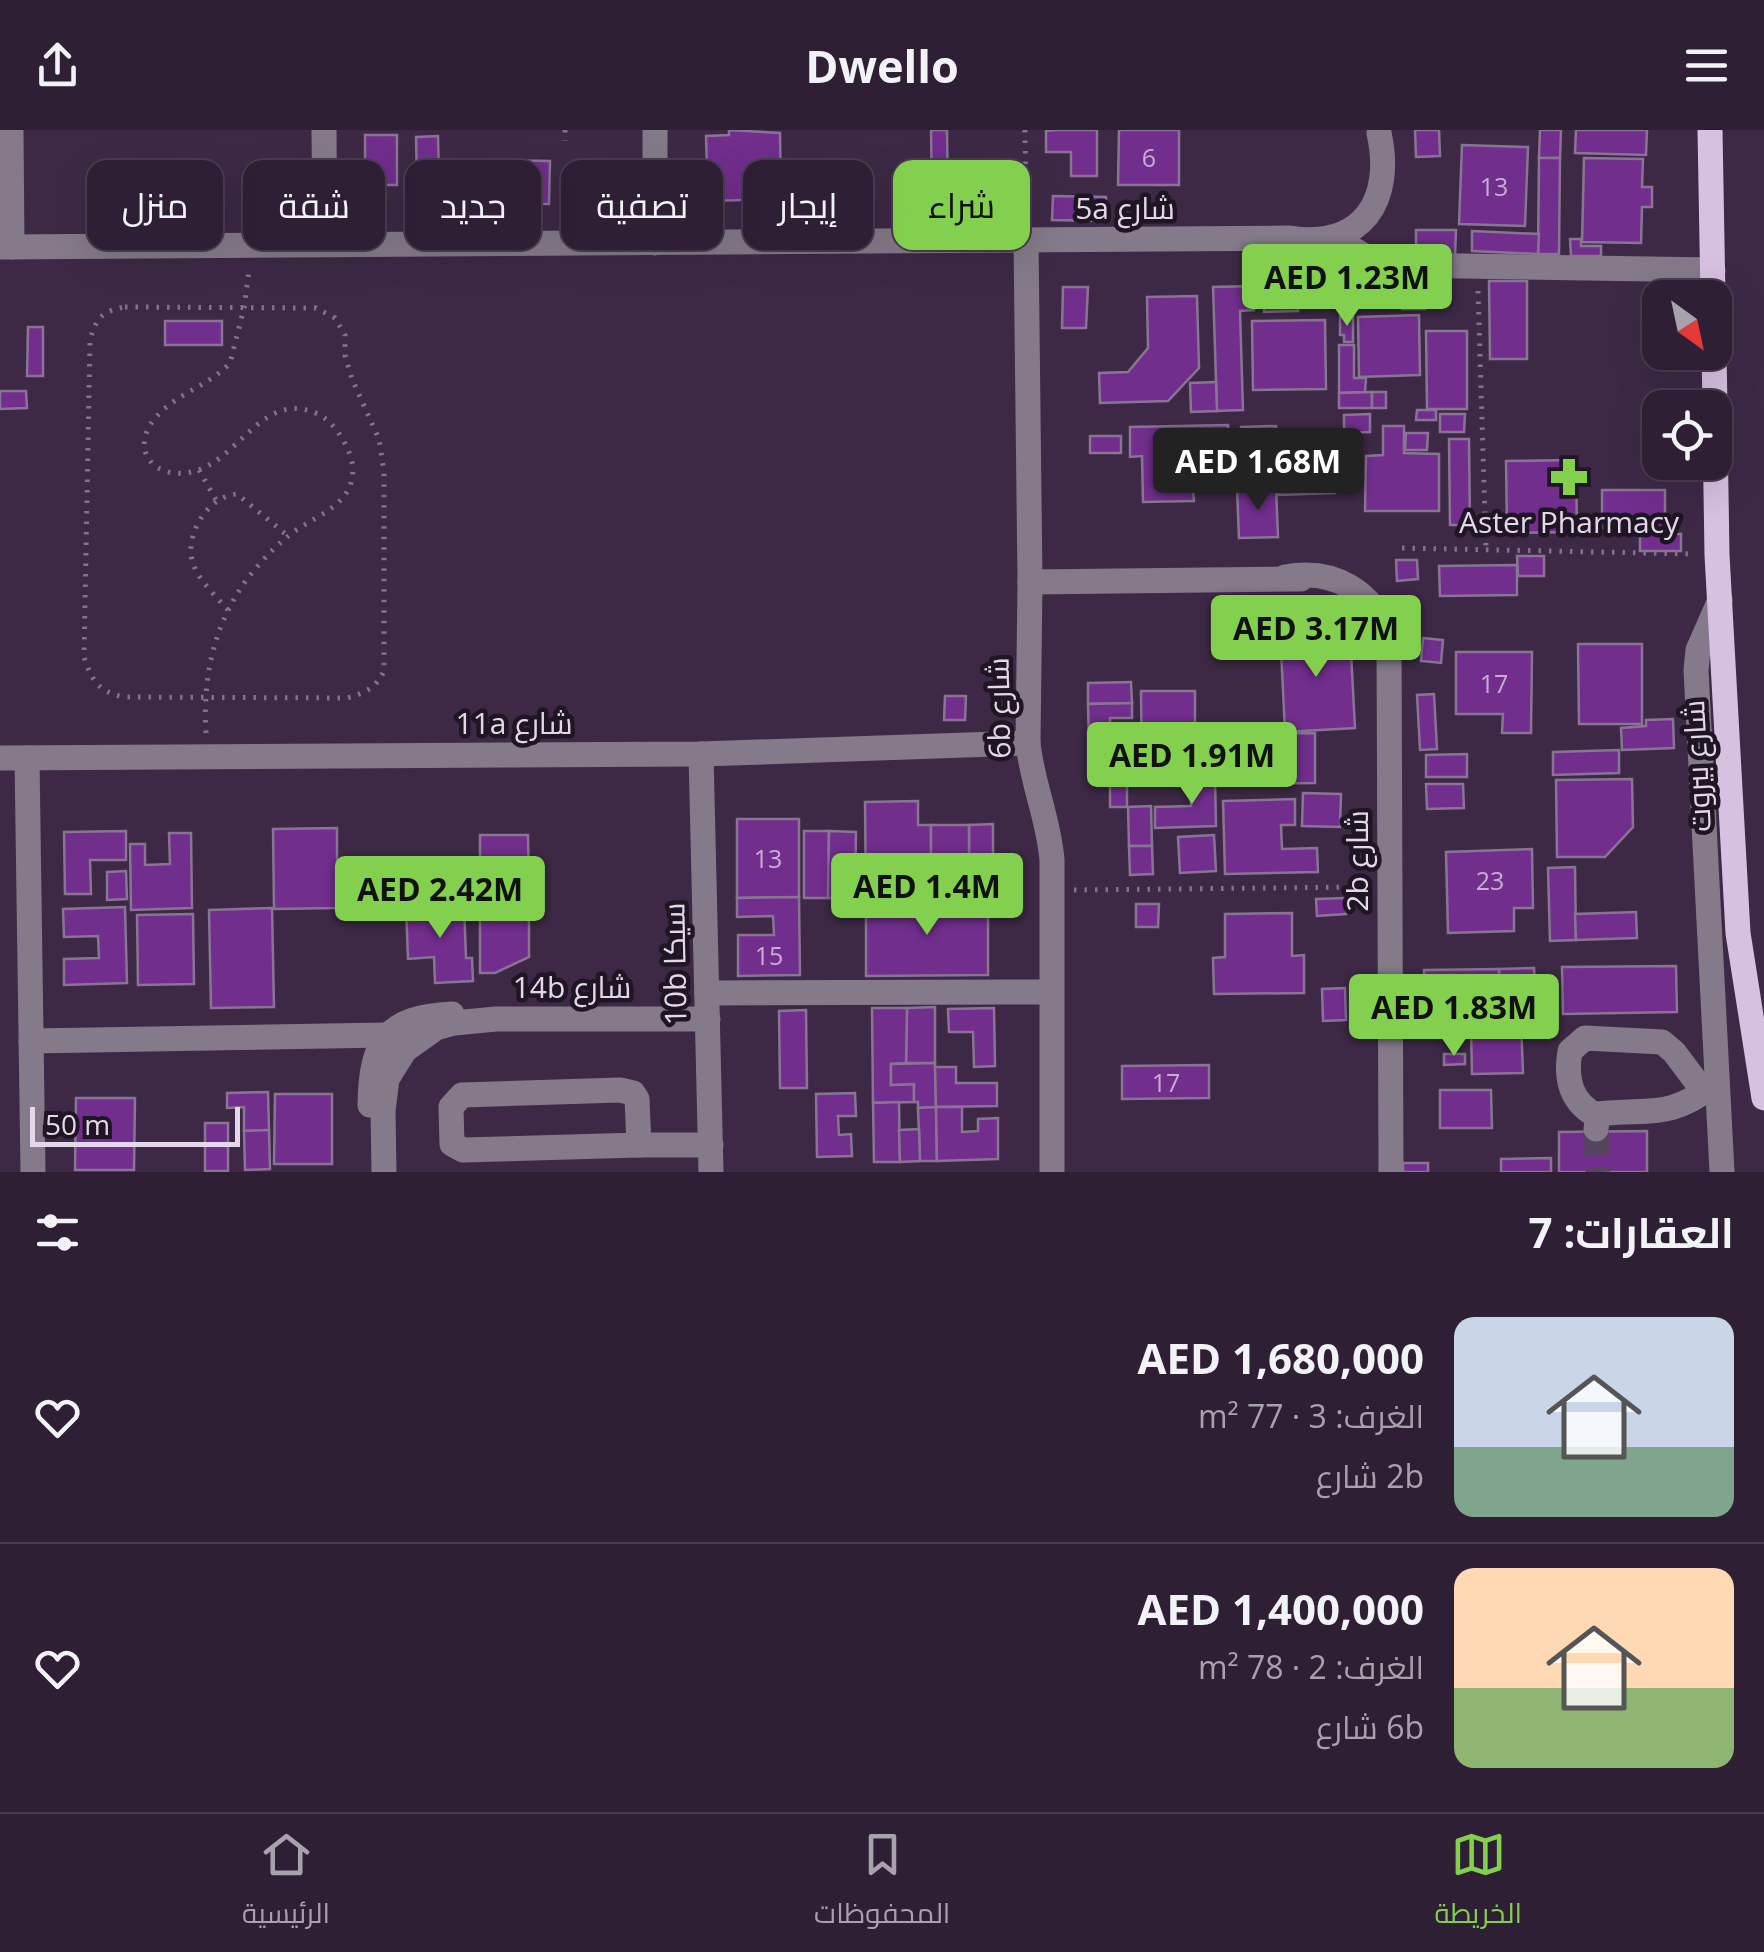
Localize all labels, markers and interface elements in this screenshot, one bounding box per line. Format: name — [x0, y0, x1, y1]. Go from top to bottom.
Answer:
text: Dwello — [805, 35, 959, 96]
icon: share — [30, 38, 85, 93]
icon: menu — [1679, 38, 1734, 93]
house number: 6 — [1142, 140, 1156, 174]
chip: منزل — [87, 160, 223, 250]
chip: شقة — [243, 160, 385, 250]
chip: جديد — [405, 160, 541, 250]
chip: تصفية — [561, 160, 723, 250]
chip: إيجار — [743, 160, 873, 250]
chip: شراء — [893, 160, 1030, 250]
house number: 13 — [1480, 169, 1508, 203]
street label: 5a شارع — [1075, 187, 1175, 229]
pin: AED 1.23M — [1233, 244, 1461, 329]
text: AED 1.23M — [1264, 255, 1430, 298]
north arrow — [1642, 280, 1732, 370]
map controls — [1642, 280, 1732, 480]
button: locate — [1642, 390, 1732, 480]
pin: AED 1.68M — [1144, 428, 1372, 513]
text: AED 1.68M — [1175, 439, 1341, 482]
pharmacy icon: Aster Pharmacy — [1548, 456, 1590, 498]
place label: Aster Pharmacy — [1459, 501, 1680, 542]
pin: AED 3.17M — [1202, 595, 1430, 680]
text: AED 3.17M — [1233, 606, 1399, 649]
street label: 6b شارع — [977, 657, 1020, 759]
house number: 17 — [1480, 666, 1508, 700]
street label: شارع بيروت — [1672, 699, 1721, 833]
street label: 11a شارع — [456, 702, 572, 744]
pin: AED 1.91M — [1078, 722, 1306, 807]
text: AED 1.91M — [1109, 733, 1275, 776]
street label: 2b شارع — [1336, 810, 1378, 912]
house number: 13 — [754, 841, 782, 875]
pin: AED 1.4M — [824, 853, 1030, 938]
pin: AED 2.42M — [326, 856, 554, 941]
house number: 23 — [1476, 863, 1504, 897]
text: AED 1.4M — [853, 864, 1001, 907]
text: AED 2.42M — [357, 867, 523, 910]
street label: 10b سيكا — [652, 902, 696, 1026]
house number: 15 — [755, 938, 783, 972]
street label: 14b شارع — [513, 966, 631, 1008]
pin: AED 1.83M — [1340, 974, 1568, 1059]
text: AED 1.83M — [1371, 985, 1537, 1028]
house number: 17 — [1152, 1065, 1180, 1099]
scale bar — [30, 1102, 240, 1146]
text: 50 m — [45, 1105, 110, 1143]
text: العقارات: 7 — [1529, 1203, 1734, 1260]
icon: filters — [30, 1205, 85, 1260]
text: AED 1,680,000 — [1137, 1329, 1424, 1386]
icon: home — [1534, 1357, 1654, 1477]
icon: heart — [30, 1390, 85, 1445]
text: الغرف: 3 · 77 m² — [1198, 1394, 1424, 1437]
text: 2b شارع — [1316, 1454, 1424, 1497]
text: AED 1,400,000 — [1137, 1580, 1424, 1637]
icon: home — [1534, 1608, 1654, 1728]
icon: heart — [30, 1641, 85, 1696]
text: الغرف: 2 · 78 m² — [1198, 1645, 1424, 1688]
text: 6b شارع — [1316, 1705, 1424, 1748]
tab: الرئيسية — [242, 1827, 330, 1939]
tab: المحفوظات — [814, 1827, 950, 1939]
tab: الخريطة — [1435, 1827, 1522, 1939]

